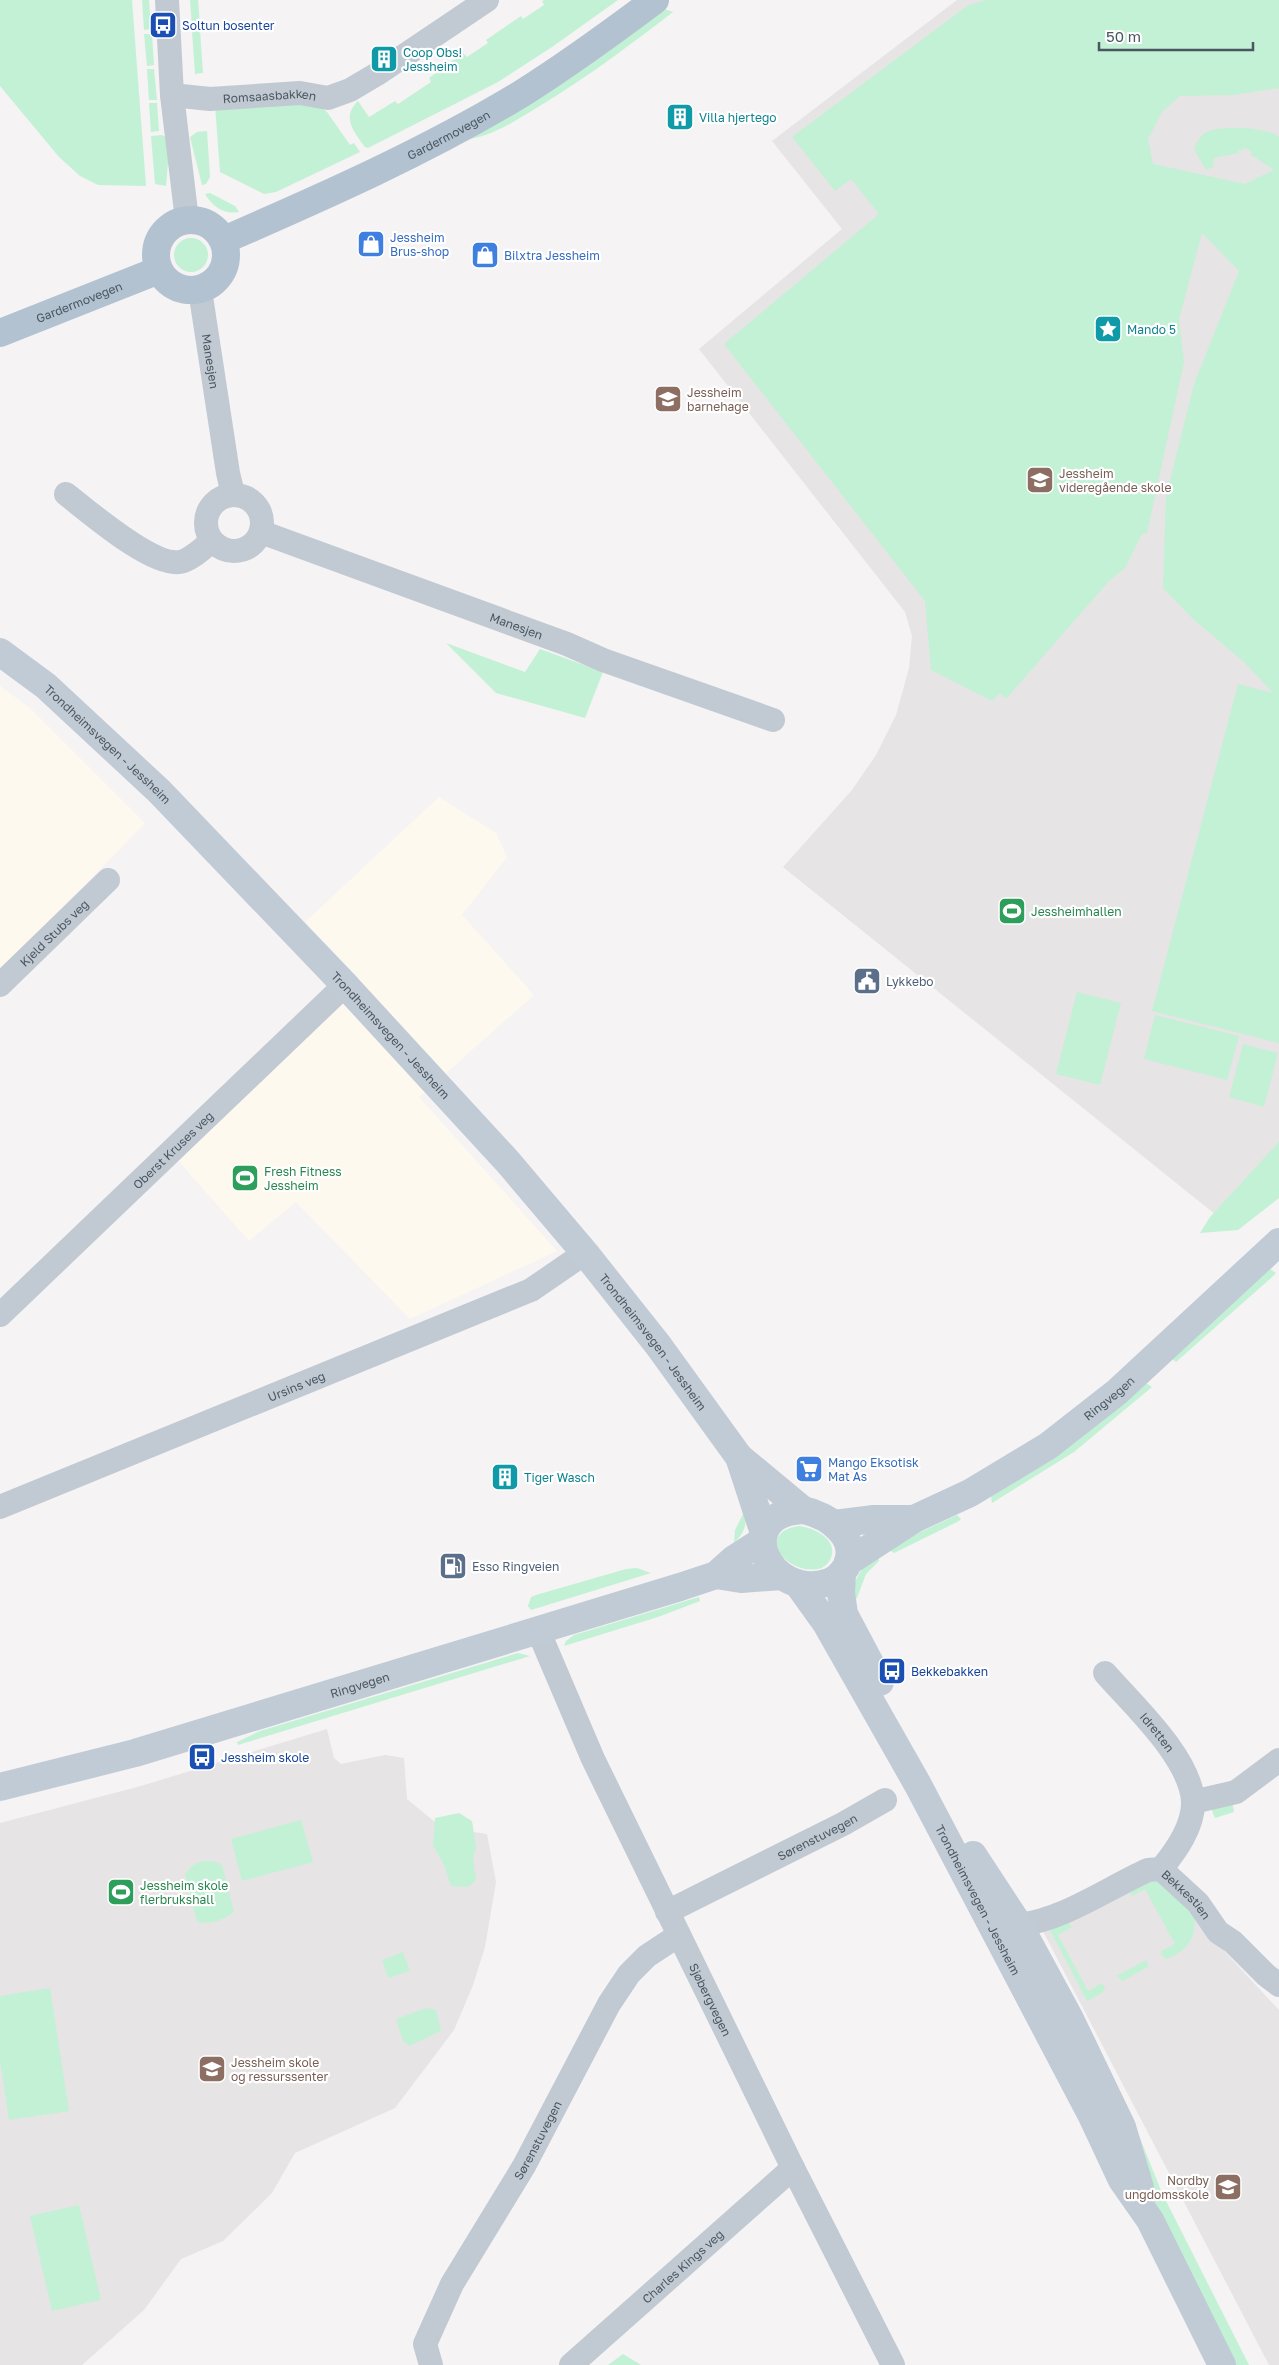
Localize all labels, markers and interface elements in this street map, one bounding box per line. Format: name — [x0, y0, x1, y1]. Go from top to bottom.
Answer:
bus stop icon: Soltun bosenter — [148, 10, 178, 40]
place label: Soltun bosenter — [182, 18, 275, 33]
scale bar — [1099, 20, 1253, 52]
text: 50 m — [1106, 27, 1141, 45]
building icon: Coop Obs! Jessheim — [369, 44, 399, 74]
place label: Coop Obs! Jessheim — [403, 45, 462, 74]
street label: Romsaasbakken — [222, 85, 318, 106]
building icon: Villa hjertego — [665, 102, 695, 132]
street label: Gardermovegen — [404, 106, 492, 163]
place label: Villa hjertego — [699, 110, 777, 125]
shop icon: Jessheim Brus-shop — [356, 229, 386, 259]
place label: Jessheim Brus-shop — [390, 230, 449, 259]
shop icon: Bilxtra Jessheim — [470, 240, 500, 270]
place label: Bilxtra Jessheim — [504, 248, 600, 263]
street label: Gardermovegen — [34, 278, 124, 326]
place icon: Mando 5 — [1093, 314, 1123, 344]
place label: Mando 5 — [1127, 322, 1176, 337]
street label: Manesjen — [199, 333, 222, 390]
school or university icon: Jessheim barnehage — [653, 384, 683, 414]
place label: Jessheim barnehage — [687, 385, 749, 414]
school or university icon: Jessheim videregående skole — [1025, 465, 1055, 495]
place label: Jessheim videregående skole — [1059, 466, 1171, 495]
street label: Manesjen — [488, 609, 545, 642]
street label: Trondheimsvegen - Jessheim — [42, 681, 174, 807]
street label: Kjeld Stubs veg — [16, 896, 91, 969]
sports icon: Jessheimhallen — [997, 896, 1027, 926]
place label: Jessheimhallen — [1031, 904, 1122, 919]
public building icon: Lykkebo — [852, 966, 882, 996]
street label: Trondheimsvegen - Jessheim — [328, 968, 453, 1102]
place label: Lykkebo — [886, 974, 933, 989]
street label: Oberst Kruses veg — [129, 1108, 216, 1192]
sports icon: Fresh Fitness Jessheim — [230, 1163, 260, 1193]
place label: Fresh Fitness Jessheim — [264, 1164, 342, 1193]
street label: Trondheimsvegen - Jessheim — [597, 1270, 710, 1413]
street label: Ursins veg — [265, 1368, 327, 1404]
street label: Ringvegen — [1080, 1373, 1137, 1423]
supermarket icon: Mango Eksotisk Mat As — [794, 1454, 824, 1484]
place label: Mango Eksotisk Mat As — [828, 1455, 919, 1484]
building icon: Tiger Wasch — [490, 1462, 520, 1492]
place label: Tiger Wasch — [524, 1470, 595, 1485]
fuel station icon: Esso Ringveien — [438, 1551, 468, 1581]
place label: Esso Ringveien — [472, 1559, 559, 1574]
bus stop icon: Bekkebakken — [877, 1656, 907, 1686]
place label: Bekkebakken — [911, 1664, 988, 1679]
street label: Ringvegen — [328, 1668, 391, 1701]
street label: Idretten — [1137, 1709, 1178, 1755]
bus stop icon: Jessheim skole — [187, 1742, 217, 1772]
place label: Jessheim skole — [221, 1750, 309, 1765]
street label: Sørenstuvegen — [775, 1810, 860, 1863]
street label: Trondheimsvegen - Jessheim — [933, 1822, 1024, 1978]
street label: Bekkestien — [1159, 1866, 1214, 1922]
sports icon: Jessheim skole flerbrukshall — [106, 1877, 136, 1907]
place label: Jessheim skole flerbrukshall — [140, 1878, 228, 1907]
street label: Sjøbergvegen — [686, 1960, 735, 2039]
school or university icon: Jessheim skole og ressurssenter — [197, 2054, 227, 2084]
place label: Jessheim skole og ressurssenter — [231, 2055, 328, 2084]
street label: Sørenstuvegen — [510, 2098, 564, 2182]
school or university icon: Nordby ungdomsskole — [1213, 2172, 1243, 2202]
place label: Nordby ungdomsskole — [1125, 2173, 1209, 2202]
street label: Charles Kings veg — [639, 2226, 726, 2306]

